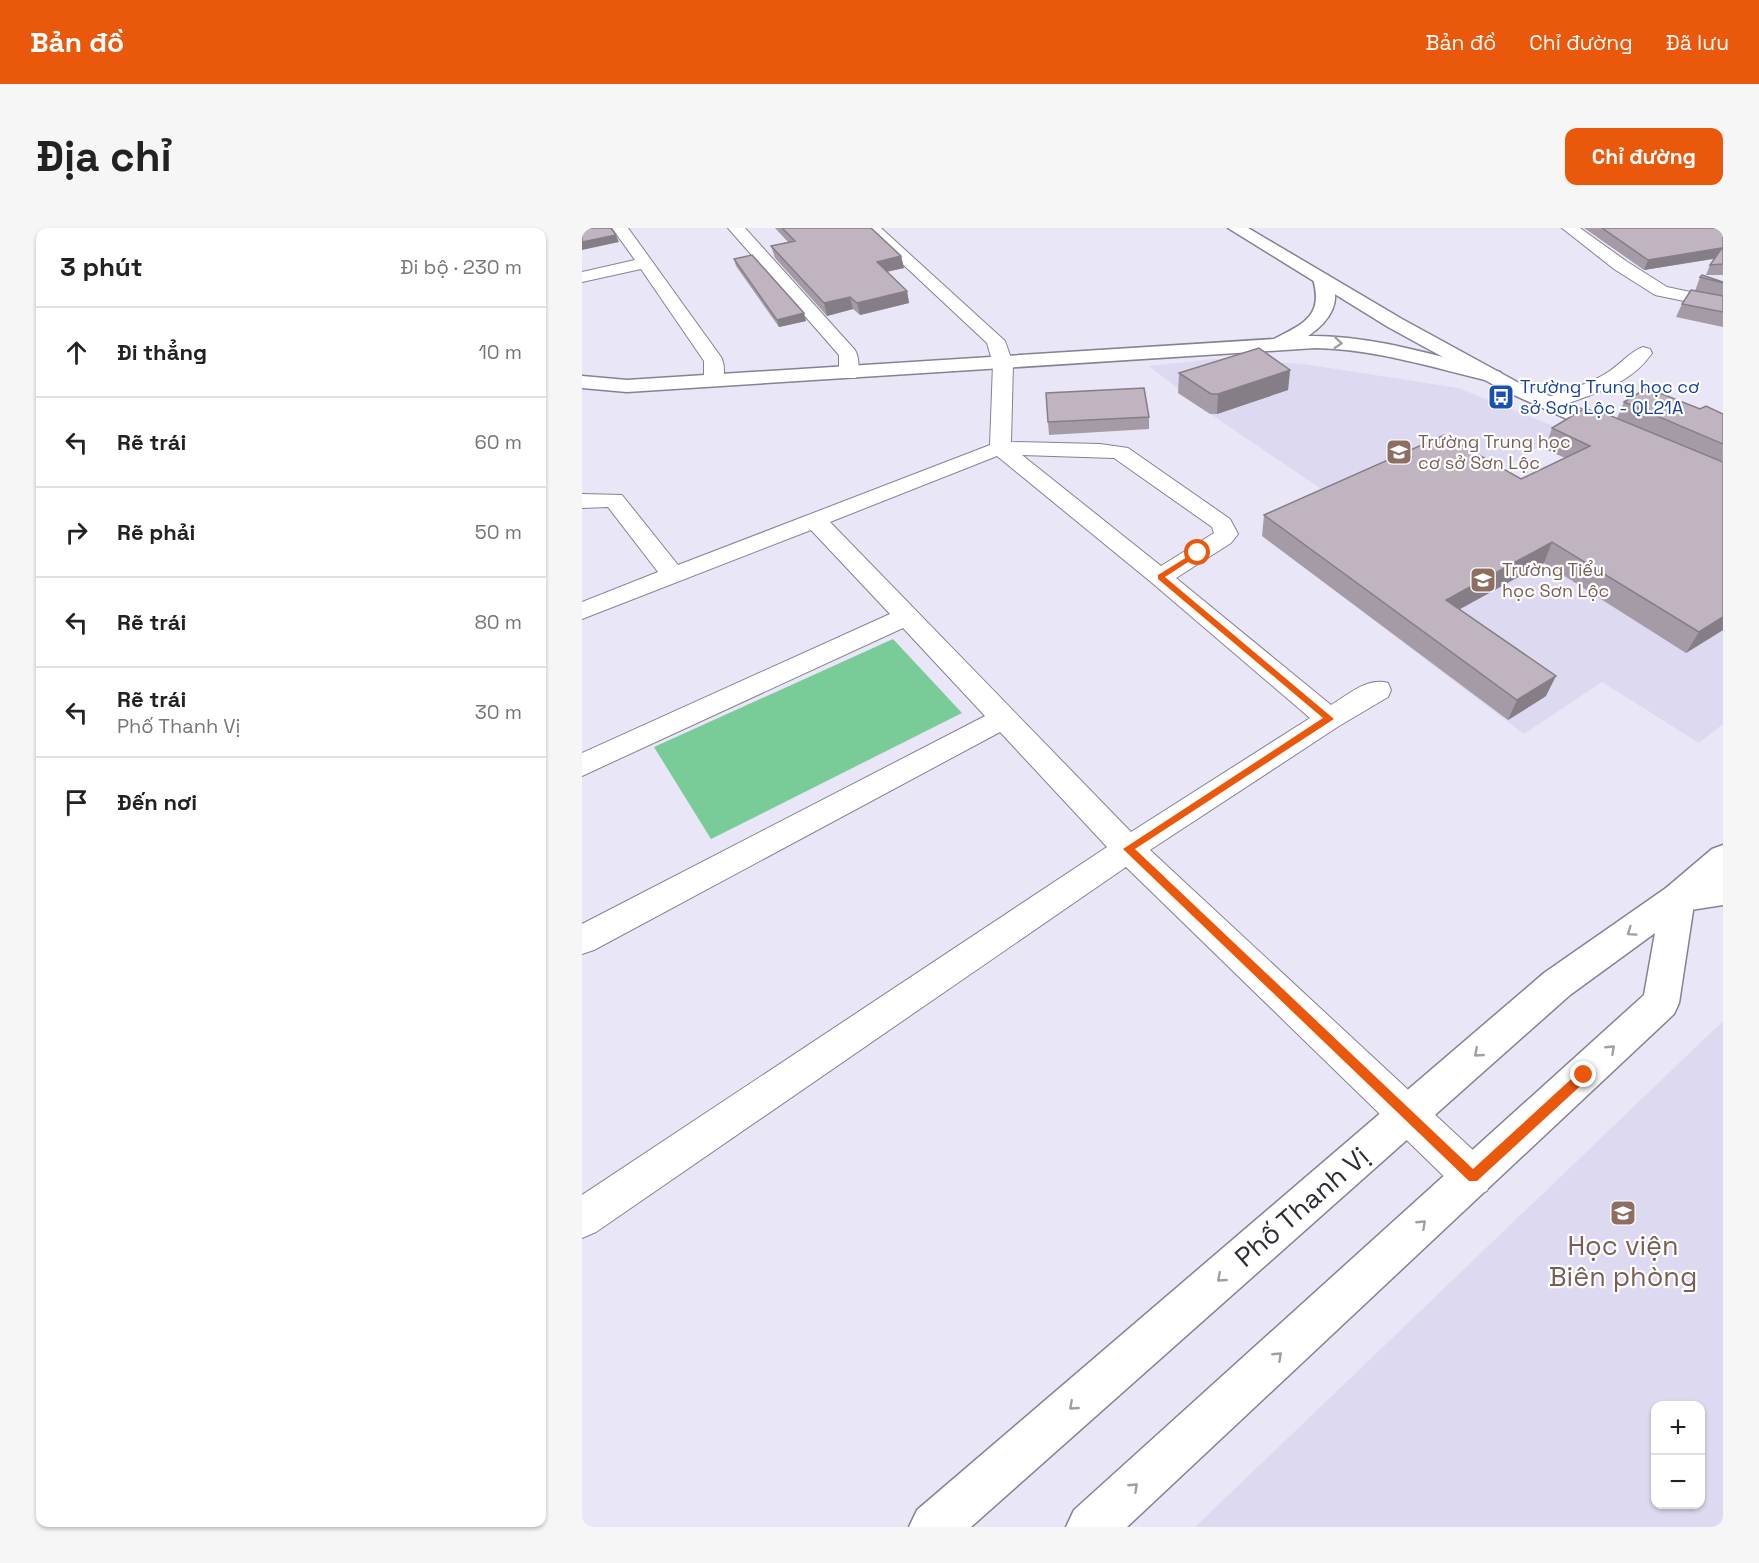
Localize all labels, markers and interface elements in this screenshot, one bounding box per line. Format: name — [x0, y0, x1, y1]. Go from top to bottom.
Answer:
text: Bản đồ — [30, 24, 124, 60]
text: Bản đồ — [1426, 29, 1496, 56]
text: Chỉ đường — [1529, 29, 1633, 56]
text: Đã lưu — [1666, 29, 1729, 56]
button: Chỉ đường — [1565, 128, 1723, 185]
text: Địa chỉ — [36, 130, 172, 183]
text: 3 phút — [60, 250, 143, 284]
text: Đi bộ · 230 m — [400, 254, 522, 280]
icon: ahead — [60, 336, 93, 369]
one-way arrow — [1333, 336, 1342, 349]
text: Đi thẳng — [117, 338, 207, 366]
text: 10 m — [478, 339, 522, 365]
place label: Trường Trung học cơ sở Sơn Lộc - QL21A — [1520, 375, 1699, 419]
bus stop icon: Trường Trung học cơ sở Sơn Lộc - QL21A — [1486, 382, 1516, 412]
icon: left — [60, 426, 93, 459]
text: Rẽ trái — [117, 428, 186, 456]
text: 60 m — [475, 429, 522, 455]
place label: Trường Trung học cơ sở Sơn Lộc — [1418, 430, 1571, 474]
school or university icon: Trường Trung học cơ sở Sơn Lộc — [1384, 437, 1414, 467]
icon: right — [60, 516, 93, 549]
text: Rẽ phải — [117, 518, 195, 546]
text: 50 m — [475, 519, 522, 545]
route start — [1184, 539, 1210, 565]
place label: Trường Tiểu học Sơn Lộc — [1502, 558, 1609, 602]
school or university icon: Trường Tiểu học Sơn Lộc — [1468, 565, 1498, 595]
icon: left — [60, 606, 93, 639]
text: Rẽ trái — [117, 608, 186, 636]
text: 80 m — [474, 609, 522, 635]
text: Rẽ trái — [117, 685, 186, 713]
icon: left — [60, 696, 93, 729]
text: 30 m — [475, 699, 522, 725]
text: Phố Thanh Vị — [117, 713, 240, 739]
icon: arrive — [60, 786, 93, 819]
text: Đến nơi — [117, 788, 197, 816]
one-way arrow — [1626, 925, 1637, 936]
one-way arrow — [1605, 1045, 1615, 1056]
one-way arrow — [1475, 1046, 1485, 1057]
route end — [1570, 1061, 1596, 1087]
street label: Phố Thanh Vị — [1227, 1139, 1376, 1275]
school or university icon: Học viện Biên phòng — [1608, 1198, 1638, 1228]
one-way arrow — [1415, 1220, 1425, 1231]
place label: Học viện Biên phòng — [1549, 1228, 1697, 1294]
one-way arrow — [1217, 1271, 1228, 1282]
one-way arrow — [1271, 1352, 1282, 1363]
one-way arrow — [1070, 1399, 1080, 1410]
map controls — [1651, 1401, 1705, 1509]
button: + — [1651, 1401, 1705, 1455]
button: − — [1651, 1455, 1705, 1509]
one-way arrow — [1127, 1484, 1138, 1495]

